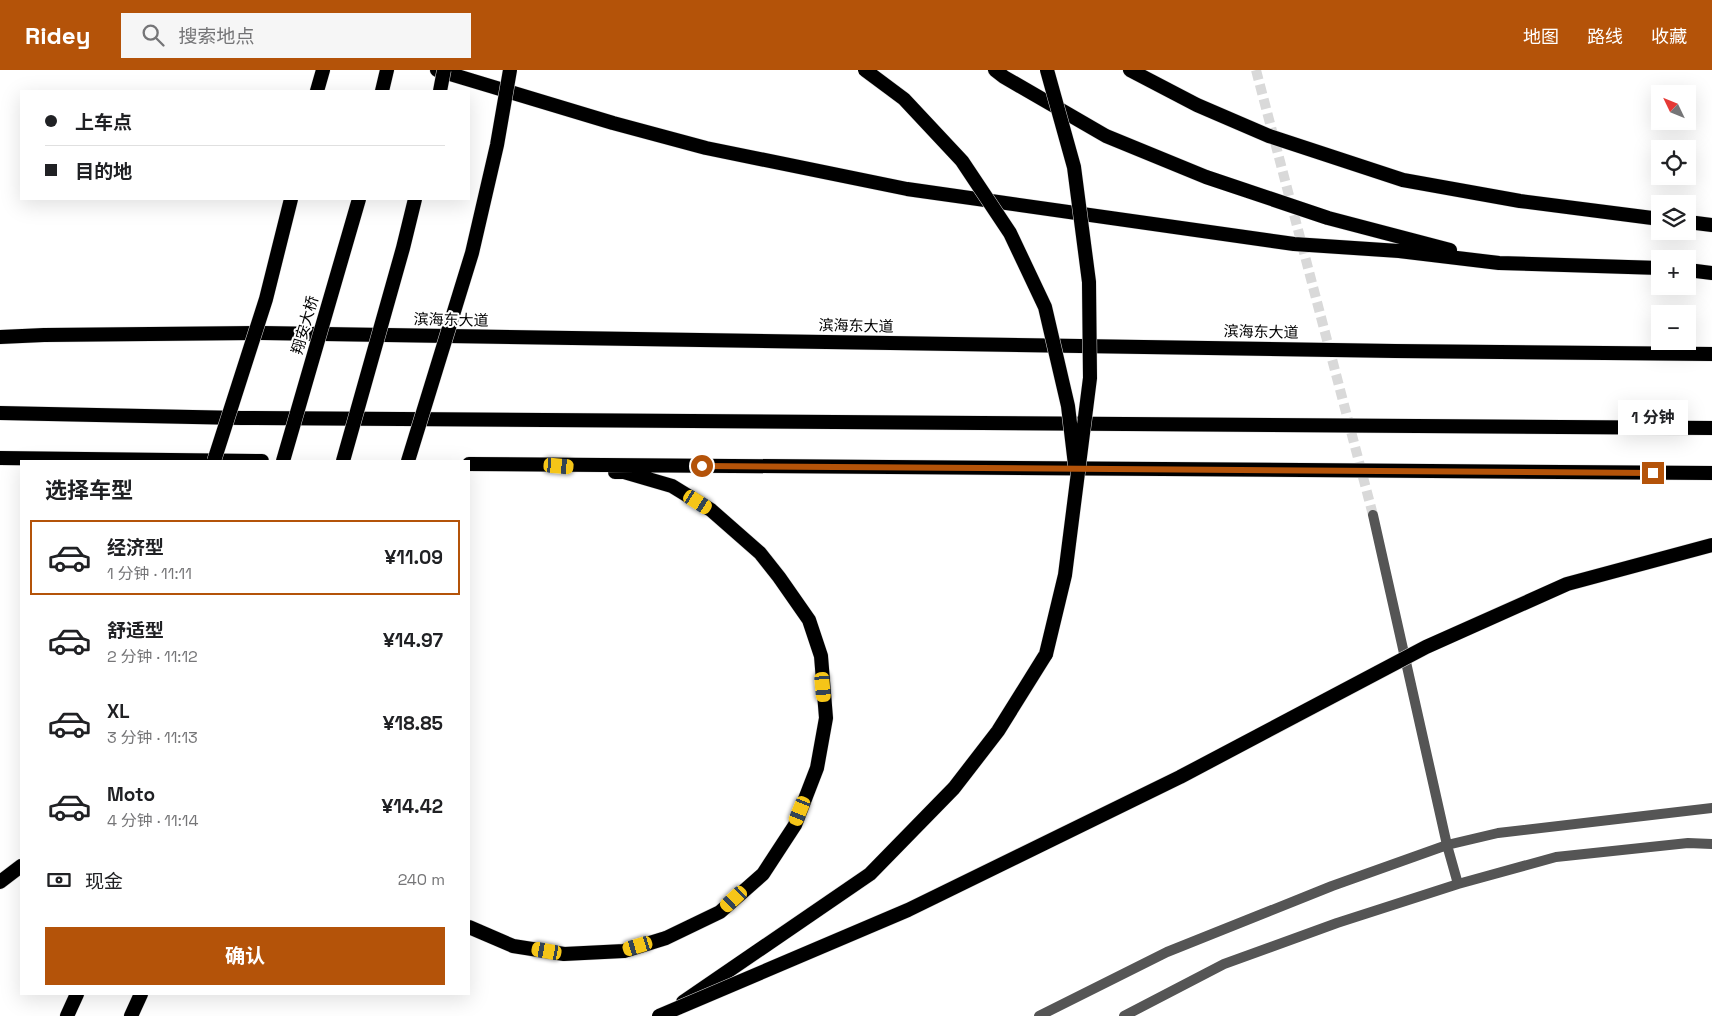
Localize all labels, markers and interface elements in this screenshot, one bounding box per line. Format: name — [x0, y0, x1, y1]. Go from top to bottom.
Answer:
search box — [121, 13, 471, 58]
text: Ridey — [25, 20, 91, 51]
icon: search — [139, 21, 167, 49]
text: 搜索地点 — [179, 24, 255, 49]
text: 地图 — [1523, 25, 1559, 48]
text: 路线 — [1587, 25, 1623, 48]
text: 收藏 — [1651, 25, 1687, 48]
north arrow — [1651, 85, 1696, 130]
map controls — [1651, 85, 1696, 350]
text: 上车点 — [75, 110, 132, 135]
button: locate — [1651, 140, 1696, 185]
text: 目的地 — [75, 159, 132, 184]
button: layers — [1651, 195, 1696, 240]
button: + — [1651, 250, 1696, 295]
street label: 翔安大桥 — [287, 293, 322, 356]
button: − — [1651, 305, 1696, 350]
street label: 滨海东大道 — [413, 309, 489, 330]
street label: 滨海东大道 — [818, 315, 894, 336]
street label: 滨海东大道 — [1223, 321, 1299, 342]
callout: 1 分钟 — [1618, 400, 1688, 436]
text: 1 分钟 — [1631, 407, 1675, 428]
route start — [691, 455, 713, 477]
car — [543, 457, 574, 475]
route end — [1642, 462, 1664, 484]
text: 选择车型 — [45, 476, 133, 504]
car — [681, 488, 714, 516]
icon: car — [47, 535, 92, 580]
text: 经济型 — [107, 535, 164, 560]
text: ¥11.09 — [385, 545, 443, 570]
text: 1 分钟 · 11:11 — [107, 563, 192, 584]
icon: car — [47, 618, 92, 663]
text: 舒适型 — [107, 618, 164, 643]
text: ¥14.97 — [383, 628, 443, 653]
text: 2 分钟 · 11:12 — [107, 646, 198, 667]
car — [814, 671, 831, 703]
text: XL — [107, 699, 130, 724]
icon: car — [47, 701, 92, 746]
text: ¥18.85 — [383, 711, 443, 736]
text: 3 分钟 · 11:13 — [107, 727, 198, 748]
text: Moto — [107, 782, 155, 807]
icon: car — [47, 784, 92, 829]
text: ¥14.42 — [382, 794, 443, 819]
car — [787, 794, 812, 828]
text: 4 分钟 · 11:14 — [107, 810, 198, 831]
icon: cash — [45, 866, 73, 894]
text: 现金 — [85, 869, 123, 894]
text: 240 m — [398, 869, 445, 890]
car — [717, 883, 750, 915]
button: 确认 — [45, 927, 445, 985]
car — [621, 934, 654, 958]
car — [530, 941, 563, 961]

